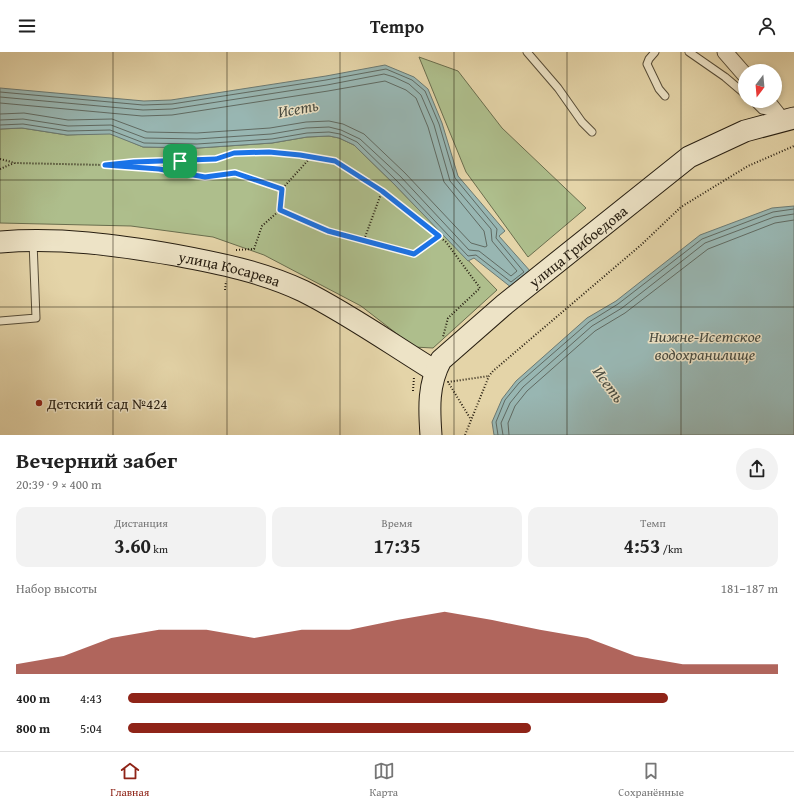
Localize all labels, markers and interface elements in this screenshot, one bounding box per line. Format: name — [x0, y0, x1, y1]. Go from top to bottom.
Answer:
text: Tempo — [370, 13, 424, 40]
icon: menu — [16, 15, 38, 37]
icon: person — [756, 15, 778, 37]
north arrow — [738, 64, 782, 108]
map controls — [738, 64, 782, 108]
water label: Исеть — [276, 93, 321, 123]
pin — [163, 144, 197, 178]
icon: arrive — [169, 150, 191, 172]
street label: улица Грибоедова — [523, 199, 632, 292]
street label: улица Косарева — [176, 245, 284, 291]
water label: Нижне-Исетское водохранилище — [649, 324, 762, 366]
water label: Исеть — [587, 360, 631, 408]
place label: Детский сад №424 — [46, 393, 168, 414]
marker: Детский сад №424 — [34, 398, 44, 408]
text: Вечерний забег — [16, 444, 177, 476]
button: share — [736, 448, 778, 490]
text: 20:39 · 9 × 400 m — [16, 475, 102, 494]
text: Дистанция — [114, 515, 168, 531]
text: Время — [382, 515, 412, 531]
text: Темп — [640, 515, 666, 531]
text: 3.60 — [114, 531, 151, 560]
text: 17:35 — [373, 531, 421, 560]
text: 4:53 — [624, 531, 660, 560]
text: km — [151, 541, 168, 557]
text: /km — [660, 541, 682, 557]
text: Набор высоты — [16, 579, 97, 598]
text: 181–187 m — [721, 579, 778, 598]
text: 400 m — [16, 689, 50, 708]
text: 4:43 — [80, 689, 102, 708]
text: 800 m — [16, 719, 50, 738]
text: 5:04 — [80, 719, 102, 738]
tab: Главная — [110, 760, 149, 800]
tab: Карта — [370, 760, 398, 800]
tab: Сохранённые — [618, 760, 684, 800]

